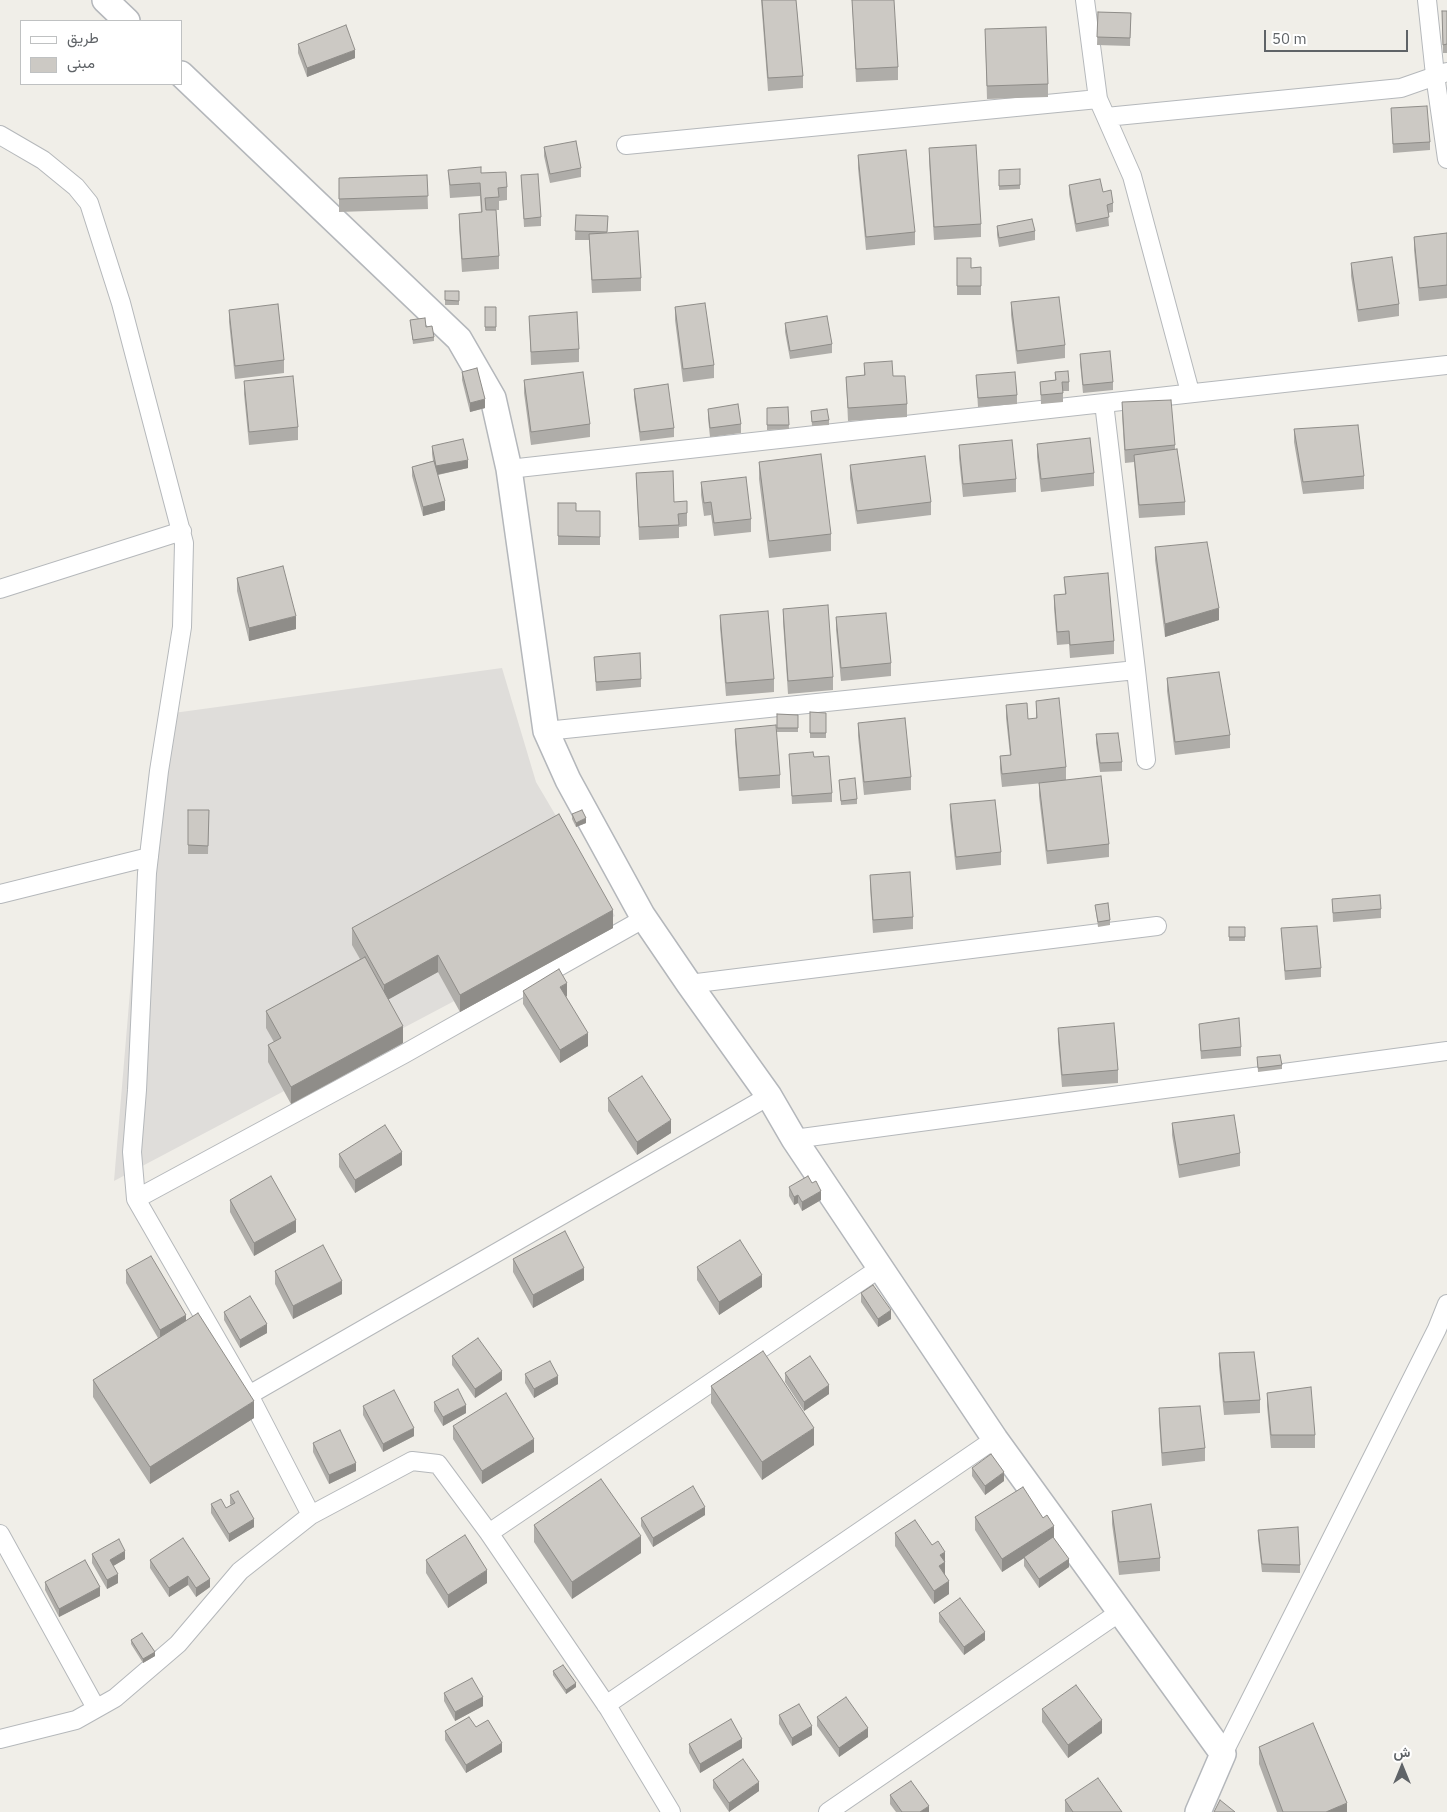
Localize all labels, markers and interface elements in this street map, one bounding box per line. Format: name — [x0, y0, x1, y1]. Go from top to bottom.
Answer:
legend — [20, 20, 182, 85]
scale bar — [1267, 20, 1411, 52]
text: طريق — [67, 28, 99, 47]
text: 50 m — [1272, 29, 1307, 48]
text: مبنى — [67, 53, 95, 72]
north arrow — [1377, 1742, 1427, 1792]
text: ش — [1394, 1743, 1410, 1761]

